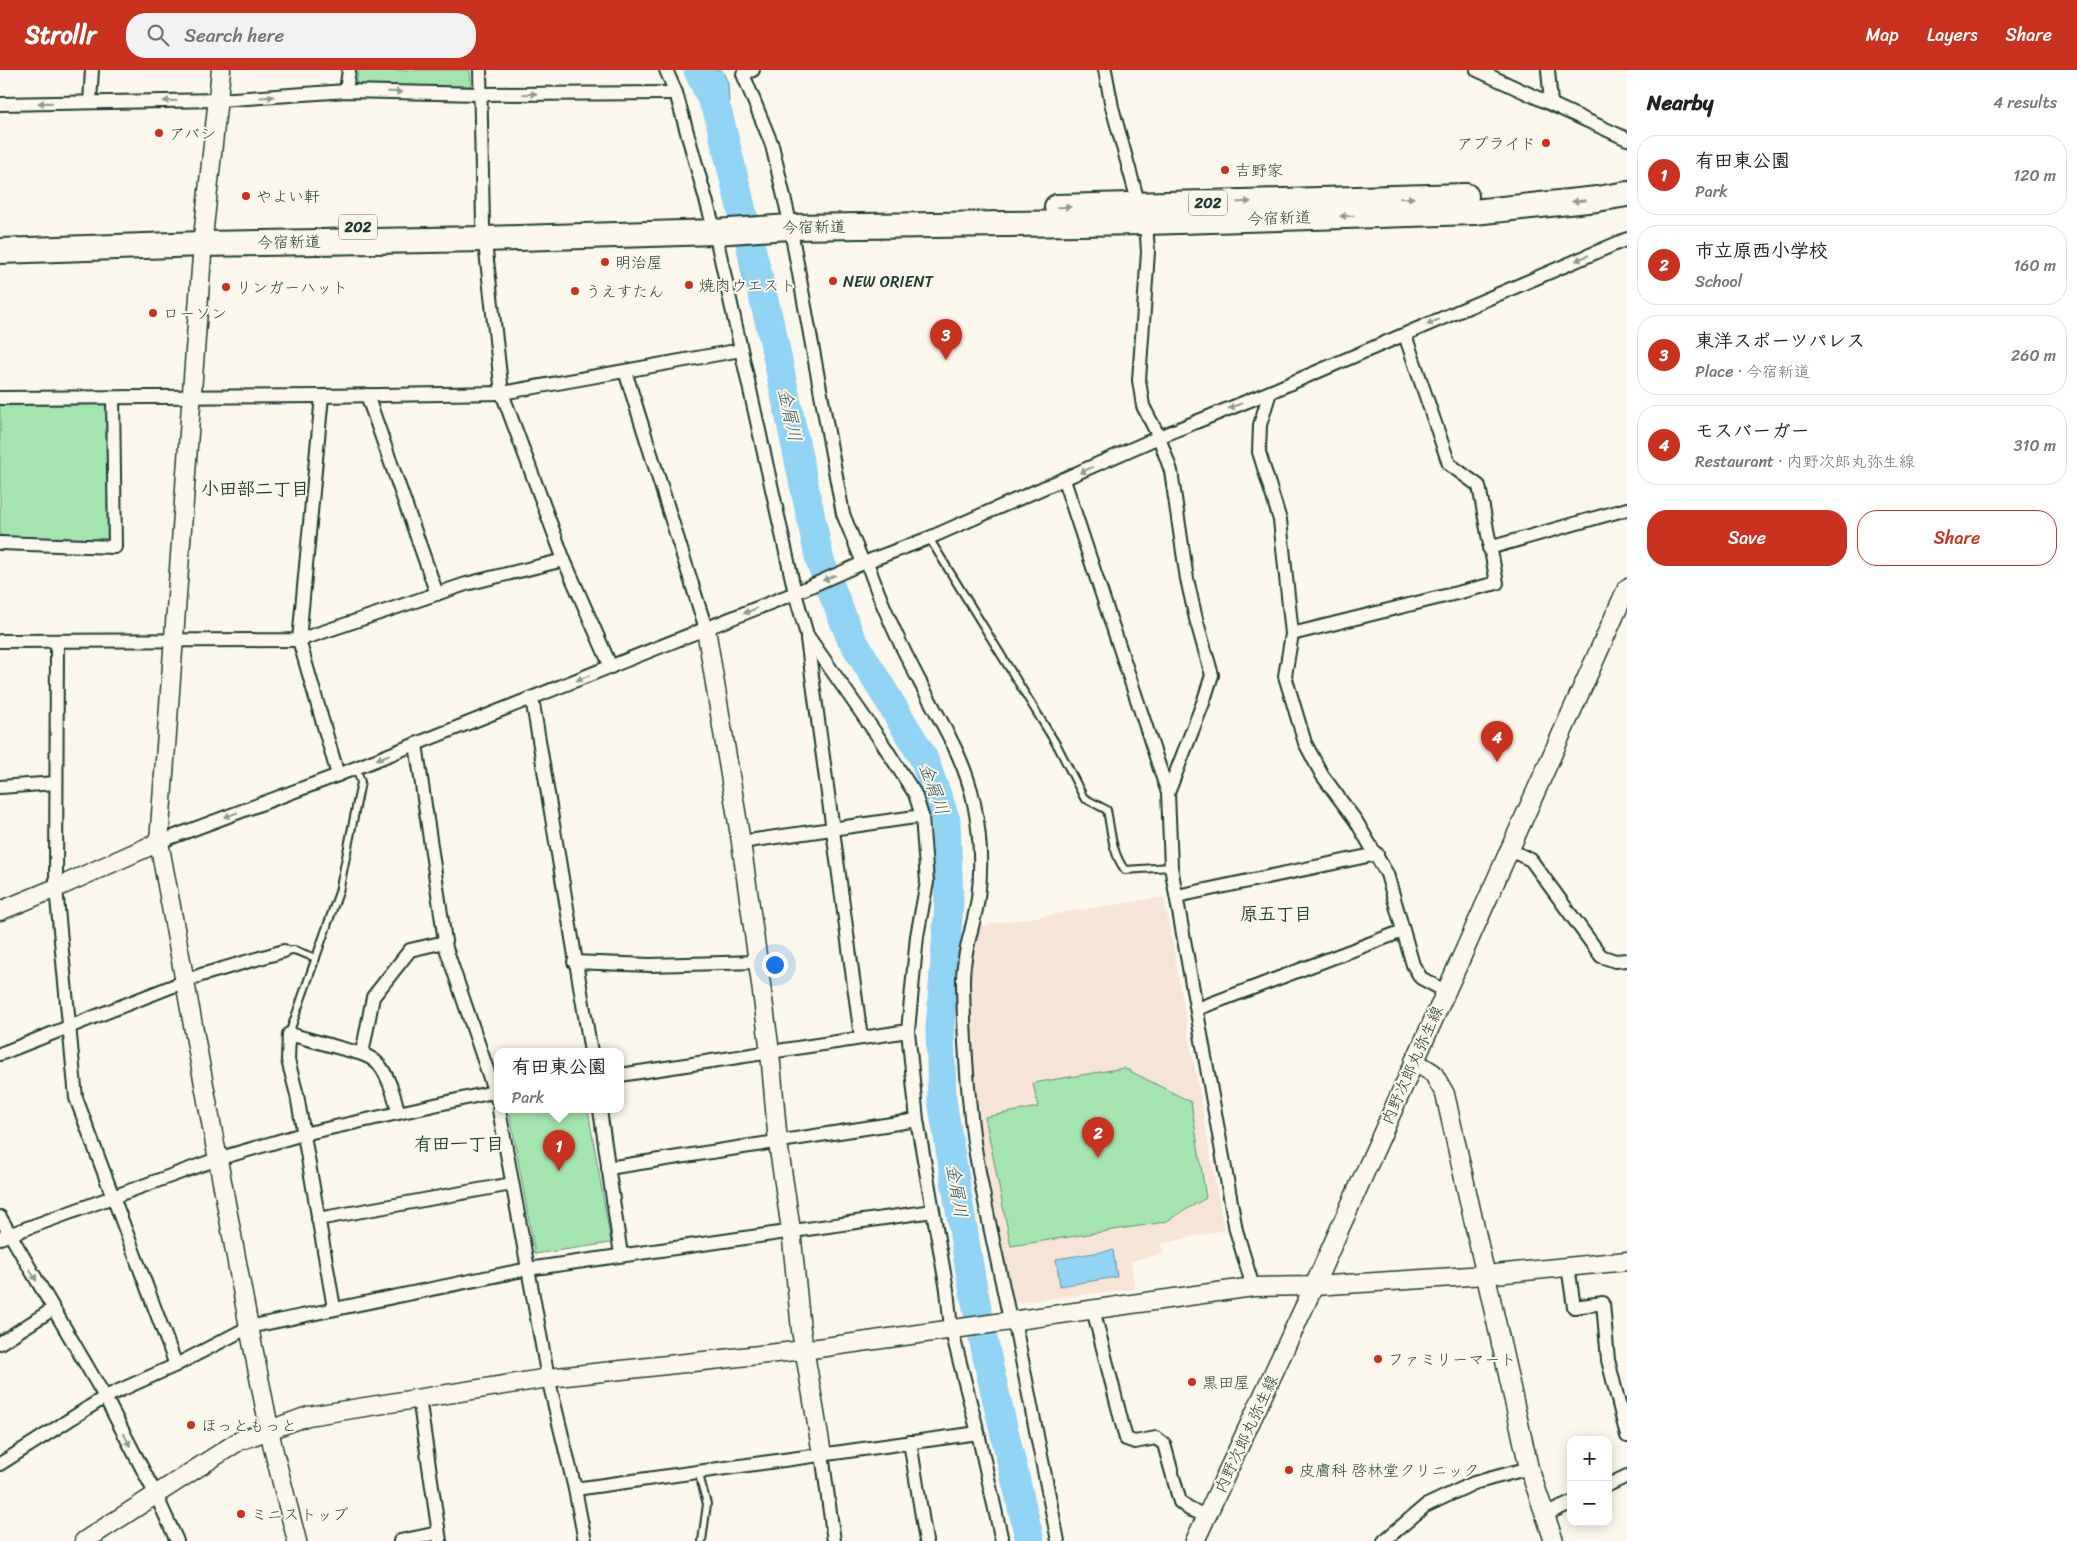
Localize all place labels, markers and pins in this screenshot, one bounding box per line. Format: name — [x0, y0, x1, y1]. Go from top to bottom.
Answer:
place label: アバシ — [169, 119, 216, 148]
marker: アバシ — [153, 127, 165, 139]
place label: アプライド — [1457, 129, 1536, 158]
marker: アプライド — [1540, 137, 1552, 149]
place label: 吉野家 — [1235, 156, 1283, 185]
marker: 吉野家 — [1219, 164, 1231, 176]
place label: やよい軒 — [256, 182, 320, 211]
marker: やよい軒 — [240, 190, 252, 202]
place label: 明治屋 — [615, 248, 663, 277]
marker: 明治屋 — [599, 256, 611, 268]
place label: NEW ORIENT — [843, 267, 934, 296]
place label: 焼肉ウエスト — [699, 271, 796, 300]
place label: リンガーハット — [236, 273, 348, 302]
marker: NEW ORIENT — [827, 275, 839, 287]
place label: うえすたん — [585, 277, 664, 306]
marker: 焼肉ウエスト — [683, 279, 695, 291]
marker: リンガーハット — [220, 281, 232, 293]
marker: うえすたん — [569, 285, 581, 297]
place label: ローソン — [163, 299, 227, 328]
marker: ローソン — [147, 307, 159, 319]
pin: 3 — [930, 319, 962, 360]
pin: 4 — [1481, 721, 1513, 762]
pin: 2 — [1082, 1117, 1114, 1158]
pin: 1 — [543, 1130, 575, 1171]
place label: ファミリーマート — [1388, 1345, 1516, 1374]
marker: ファミリーマート — [1372, 1353, 1384, 1365]
place label: 黒田屋 — [1202, 1368, 1250, 1397]
marker: 黒田屋 — [1186, 1376, 1198, 1388]
place label: ほっともっと — [201, 1411, 297, 1440]
marker: ほっともっと — [185, 1419, 197, 1431]
place label: 皮膚科 啓林堂クリニック — [1299, 1456, 1479, 1485]
marker: 皮膚科 啓林堂クリニック — [1283, 1464, 1295, 1476]
place label: ミニストップ — [251, 1500, 349, 1529]
marker: ミニストップ — [235, 1508, 247, 1520]

